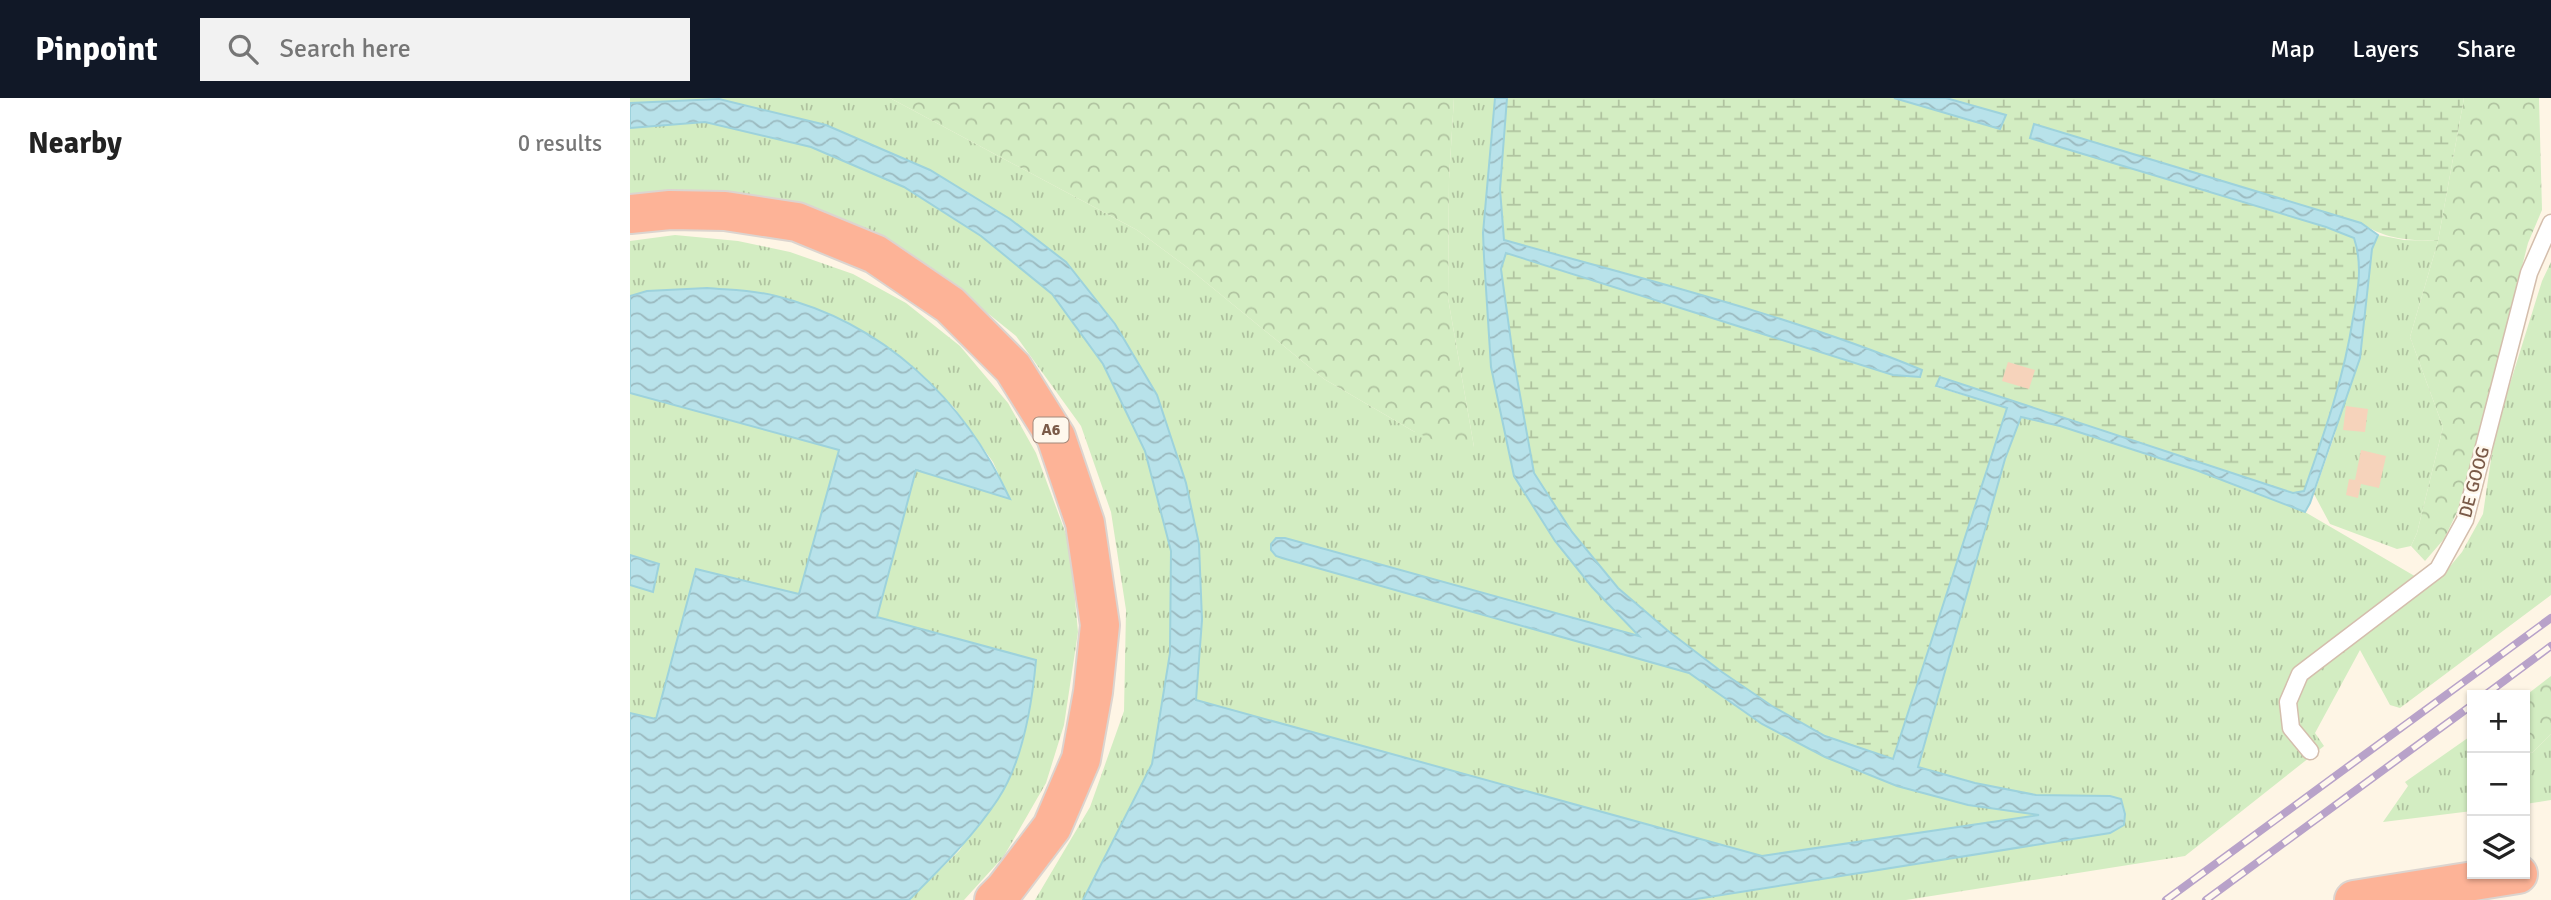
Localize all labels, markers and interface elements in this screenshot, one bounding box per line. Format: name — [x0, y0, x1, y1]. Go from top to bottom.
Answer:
search box — [200, 18, 690, 81]
text: Pinpoint — [35, 29, 158, 70]
icon: search — [224, 30, 262, 68]
text: Search here — [280, 33, 411, 65]
text: Map — [2270, 34, 2315, 64]
text: Layers — [2353, 34, 2419, 64]
text: Share — [2457, 34, 2516, 64]
text: Nearby — [28, 125, 122, 162]
text: 0 results — [518, 129, 602, 158]
road number: A6 — [1034, 418, 1068, 442]
street label: DE GOOG — [2454, 444, 2494, 520]
map controls — [2467, 690, 2530, 879]
button: + — [2467, 690, 2530, 753]
button: − — [2467, 753, 2530, 816]
button: layers — [2467, 816, 2530, 879]

